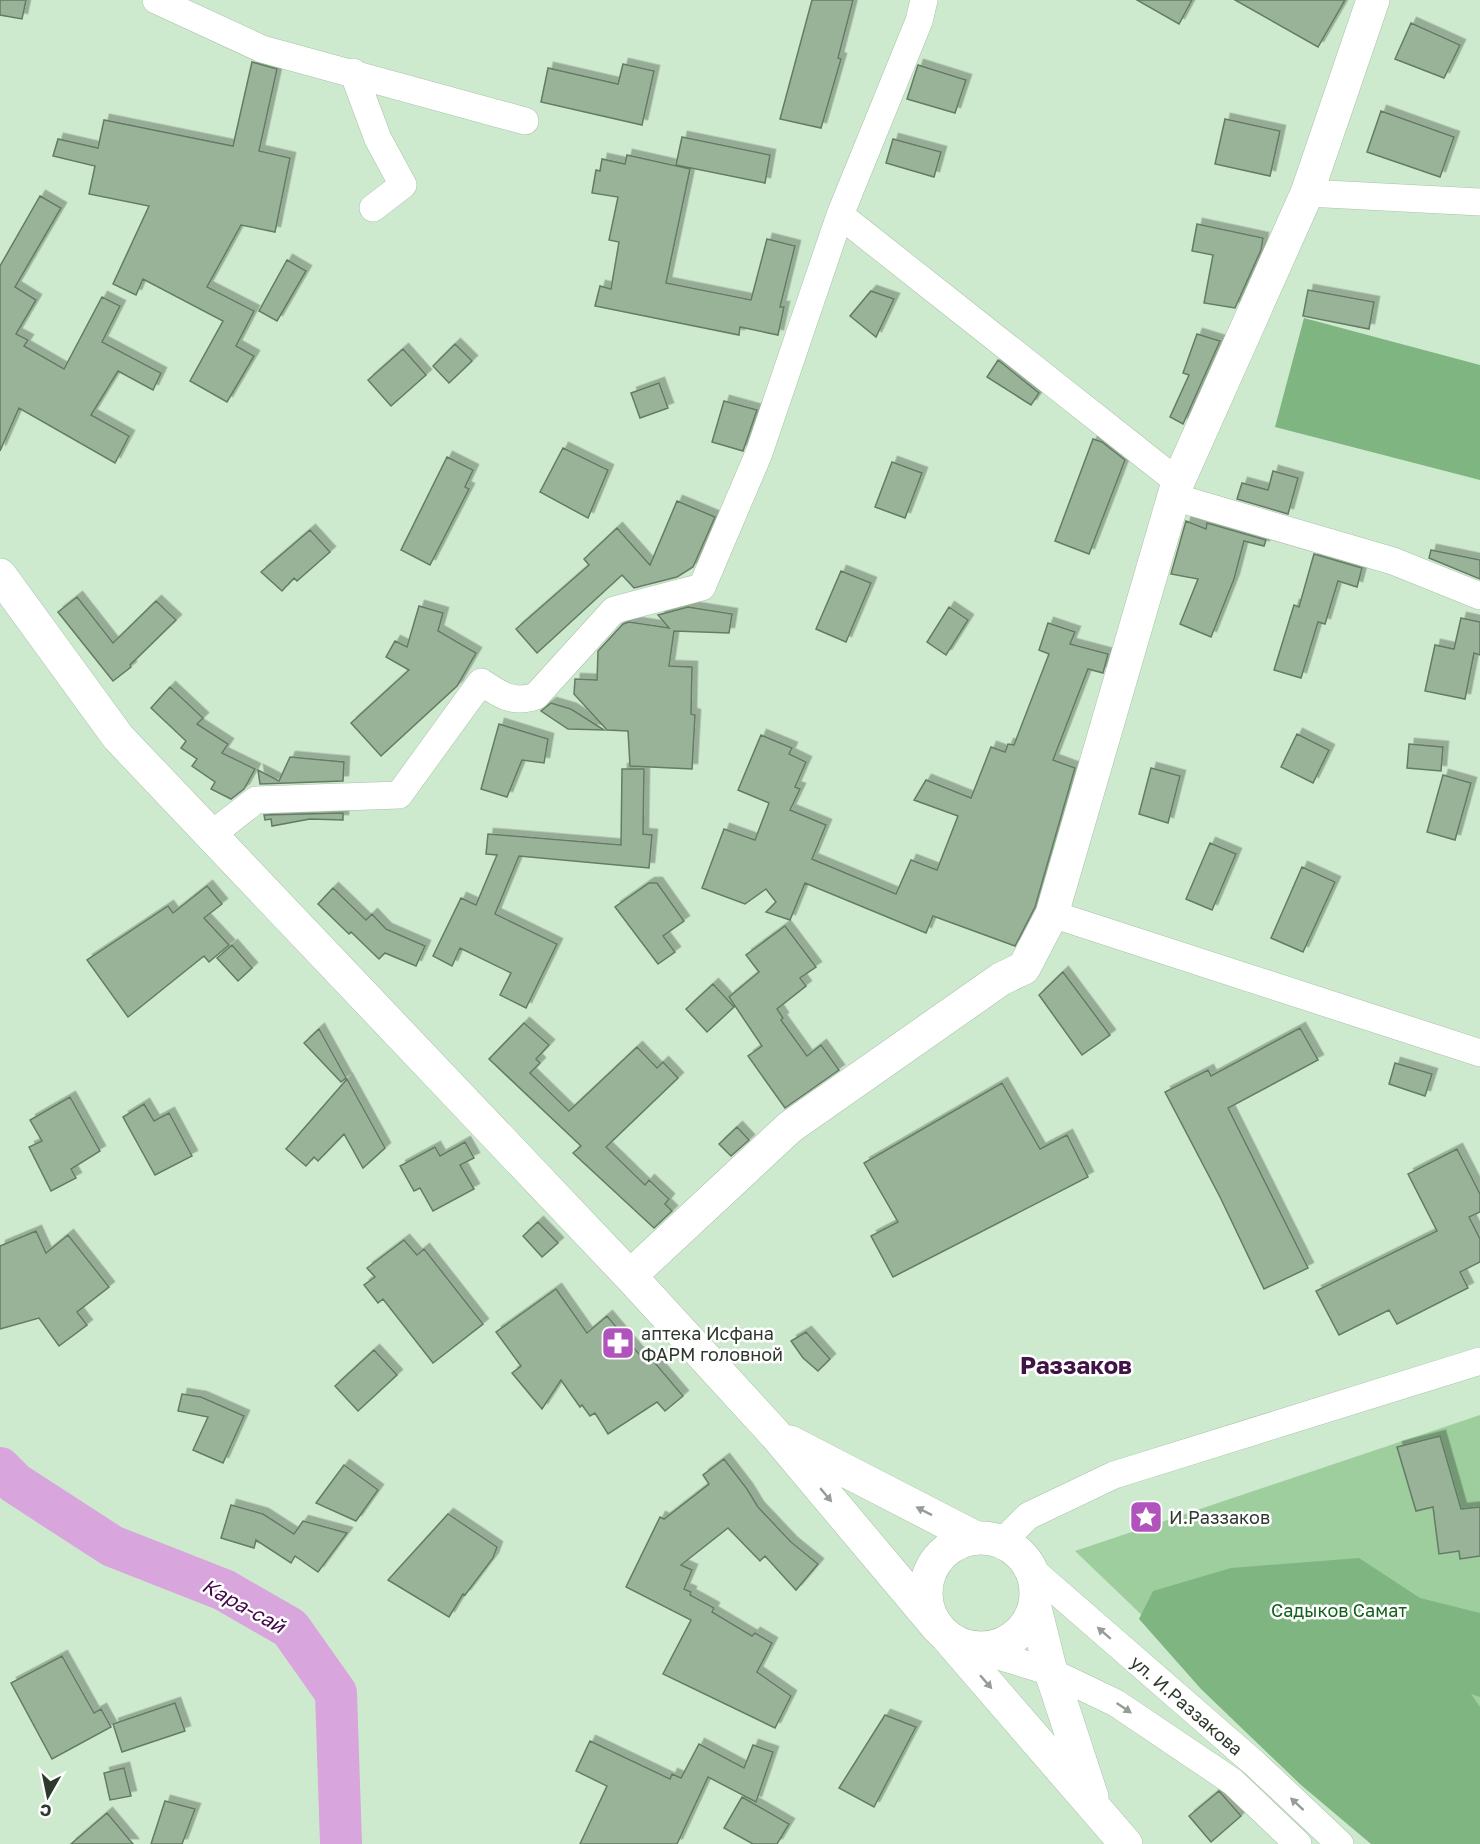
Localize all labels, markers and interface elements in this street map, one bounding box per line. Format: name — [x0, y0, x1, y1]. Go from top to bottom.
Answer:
place label: аптека Исфана ФАРМ головной — [641, 1322, 783, 1365]
pharmacy icon: аптека Исфана ФАРМ головной — [600, 1325, 636, 1361]
district label: Раззаков — [1020, 1350, 1132, 1379]
one-way arrow — [819, 1487, 832, 1502]
place icon: И.Раззаков — [1128, 1499, 1164, 1535]
one-way arrow — [915, 1506, 932, 1516]
place label: И.Раззаков — [1169, 1506, 1270, 1528]
water label: Кара-сай — [199, 1573, 291, 1638]
park label: Садыков Самат — [1271, 1599, 1407, 1621]
one-way arrow — [1096, 1626, 1112, 1639]
street label: ул. И.Раззакова — [1126, 1650, 1248, 1760]
one-way arrow — [979, 1674, 992, 1689]
one-way arrow — [1115, 1702, 1131, 1714]
north arrow — [18, 1766, 78, 1826]
one-way arrow — [1290, 1798, 1305, 1811]
text: С — [38, 1800, 53, 1822]

